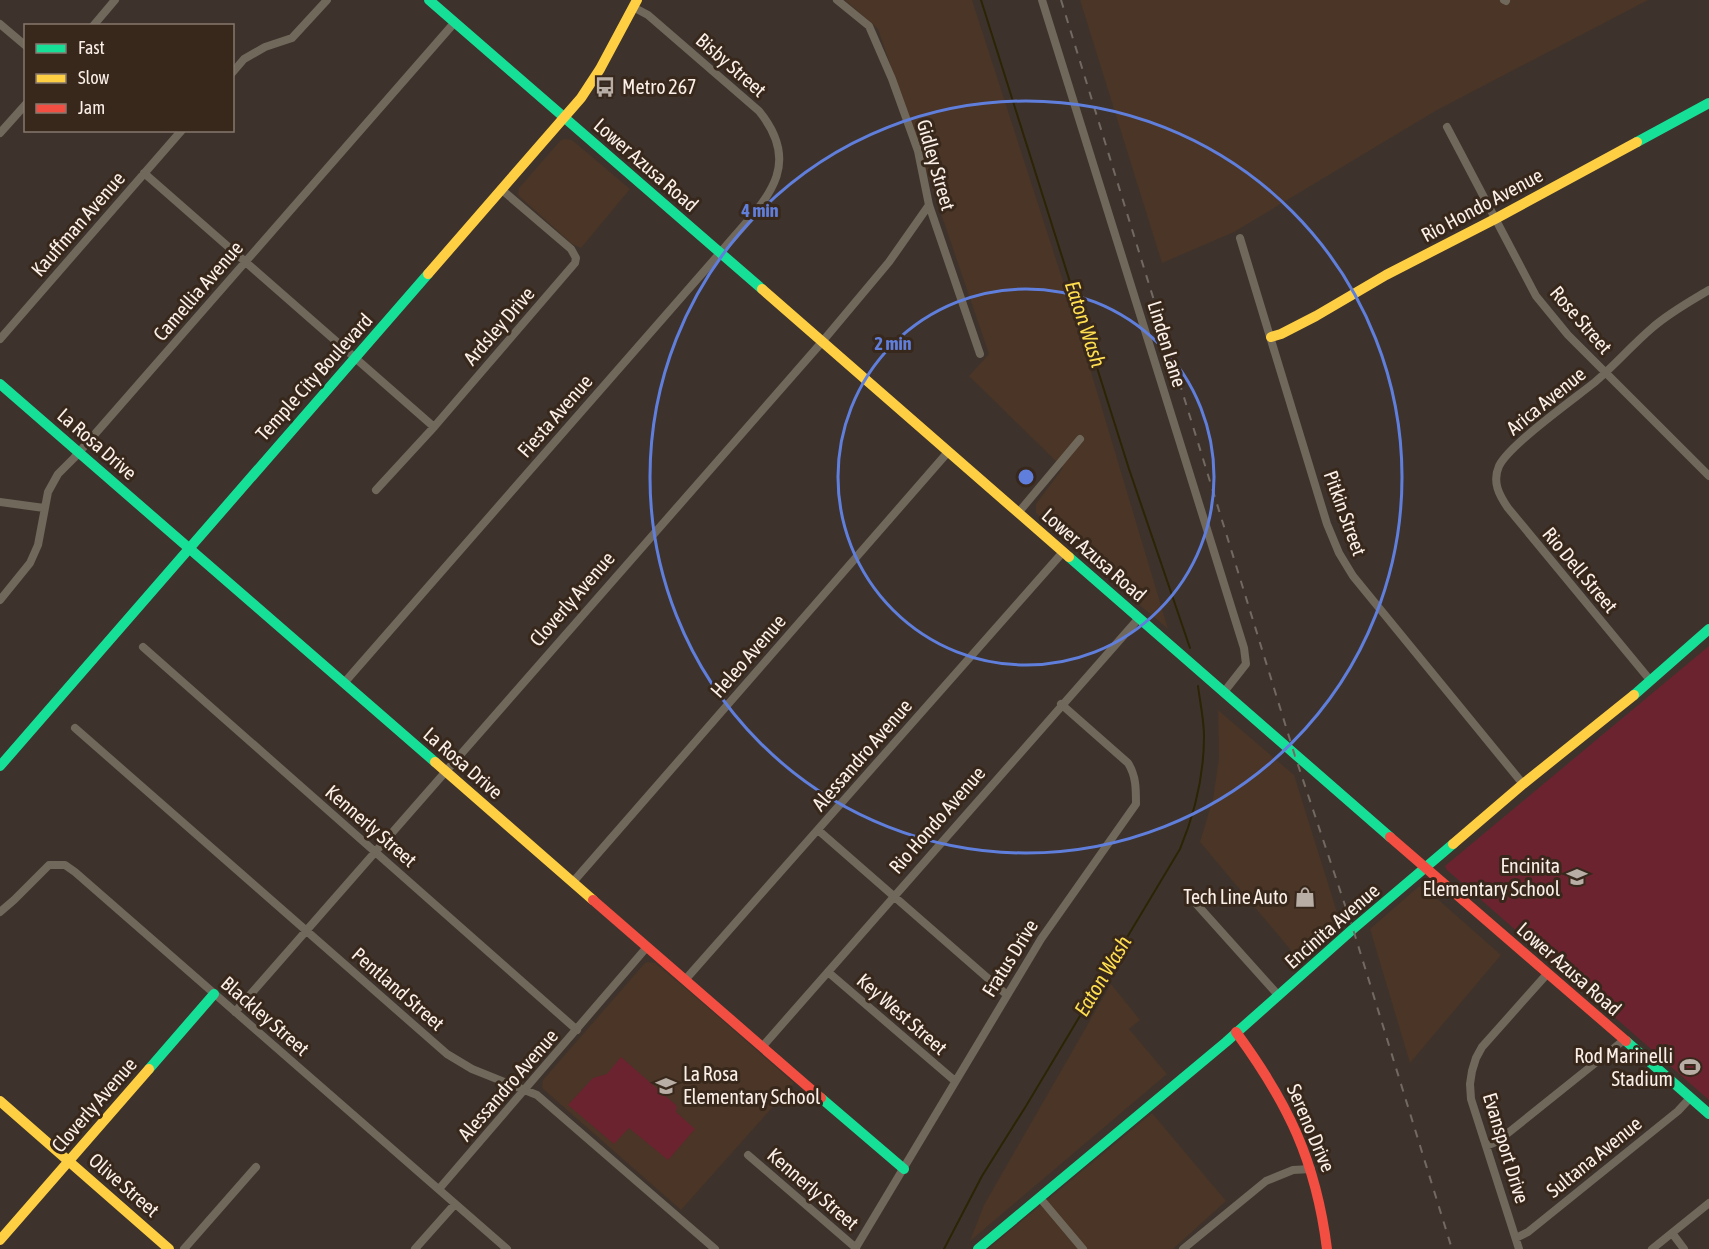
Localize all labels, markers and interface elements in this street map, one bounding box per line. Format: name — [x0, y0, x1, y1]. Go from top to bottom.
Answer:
legend — [24, 24, 234, 132]
street label: Bisby Street — [692, 28, 771, 101]
text: Fast — [78, 37, 105, 58]
text: Slow — [78, 67, 109, 88]
bus stop icon: Metro 267 — [593, 75, 617, 99]
place label: Metro 267 — [622, 75, 696, 98]
text: Jam — [78, 97, 105, 118]
street label: Lower Azusa Road — [590, 113, 703, 216]
street label: Gidley Street — [913, 117, 960, 213]
street label: Rio Hondo Avenue — [1417, 163, 1547, 246]
street label: Kauffman Avenue — [26, 167, 129, 281]
text: 4 min — [741, 200, 779, 221]
street label: Camellia Avenue — [148, 236, 247, 345]
water label: Eaton Wash — [1061, 277, 1111, 370]
street label: Rose Street — [1546, 281, 1617, 358]
street label: Ardsley Drive — [458, 282, 539, 369]
street label: Linden Lane — [1143, 298, 1191, 390]
street label: Temple City Boulevard — [251, 308, 377, 445]
text: 2 min — [875, 333, 912, 354]
street label: Arica Avenue — [1501, 362, 1590, 439]
street label: Fiesta Avenue — [512, 370, 597, 462]
street label: La Rosa Drive — [53, 403, 142, 484]
centre of rings — [1016, 467, 1036, 487]
street label: Pitkin Street — [1319, 467, 1372, 559]
street label: Lower Azusa Road — [1038, 503, 1151, 606]
street label: Rio Dell Street — [1538, 522, 1623, 617]
street label: Cloverly Avenue — [524, 547, 619, 651]
street label: Heleo Avenue — [705, 610, 790, 702]
street label: Alessandro Avenue — [807, 694, 916, 815]
street label: La Rosa Drive — [419, 722, 508, 803]
street label: Rio Hondo Avenue — [884, 761, 989, 878]
street label: Kennerly Street — [321, 780, 422, 871]
place label: Encinita Elementary School — [1423, 854, 1561, 900]
school or university icon: Encinita Elementary School — [1565, 865, 1589, 889]
street label: Encinita Avenue — [1280, 878, 1384, 973]
place label: Tech Line Auto — [1183, 885, 1288, 908]
shop icon: Tech Line Auto — [1293, 885, 1317, 909]
street label: Fratus Drive — [977, 915, 1042, 1001]
street label: Lower Azusa Road — [1513, 917, 1626, 1020]
water label: Eaton Wash — [1069, 931, 1135, 1020]
street label: Pentland Street — [348, 942, 449, 1035]
street label: Key West Street — [853, 968, 952, 1059]
street label: Blackley Street — [217, 971, 314, 1060]
street label: Alessandro Avenue — [453, 1024, 562, 1145]
place label: Rod Marinelli Stadium — [1574, 1044, 1673, 1090]
street label: Cloverly Avenue — [46, 1053, 141, 1157]
sports icon: Rod Marinelli Stadium — [1678, 1055, 1702, 1079]
place label: La Rosa Elementary School — [683, 1062, 821, 1108]
school or university icon: La Rosa Elementary School — [654, 1074, 678, 1098]
street label: Sereno Drive — [1283, 1080, 1340, 1175]
street label: Evansport Drive — [1479, 1090, 1534, 1206]
street label: Sultana Avenue — [1542, 1111, 1646, 1202]
street label: Kennerly Street — [763, 1143, 864, 1234]
street label: Olive Street — [85, 1148, 164, 1221]

